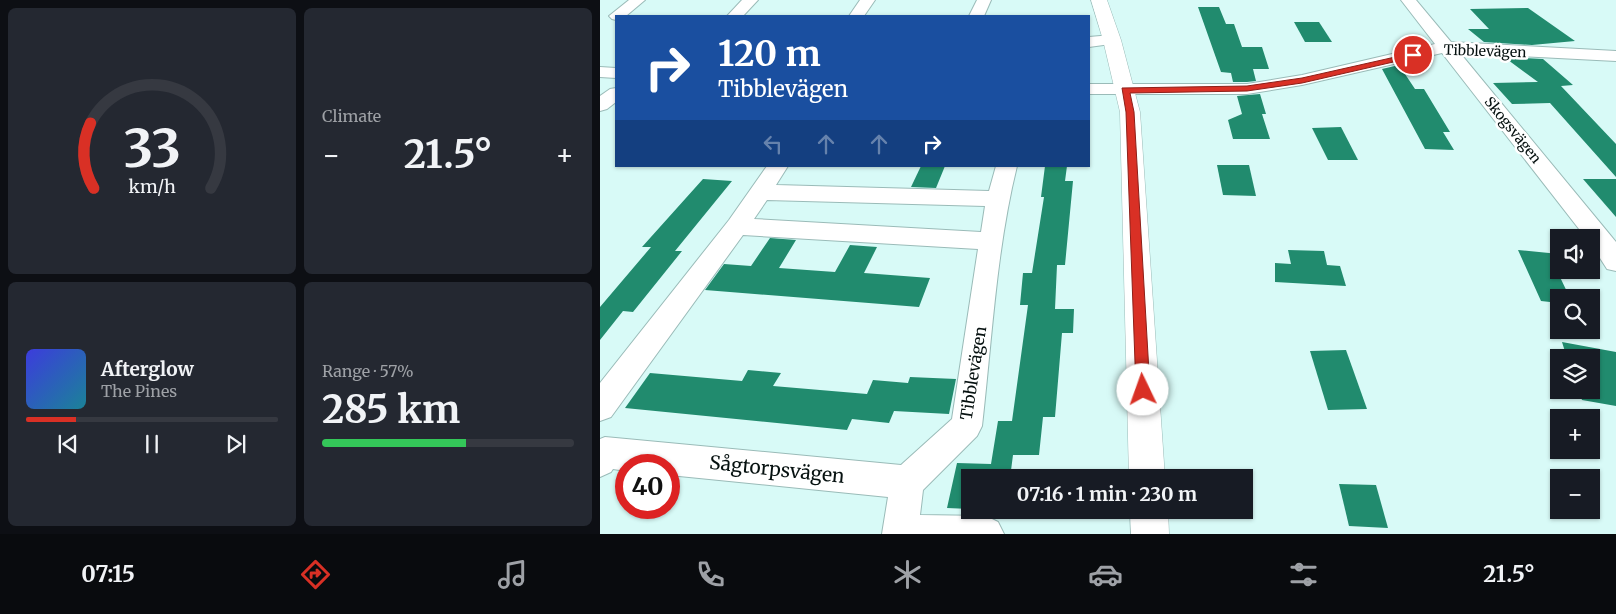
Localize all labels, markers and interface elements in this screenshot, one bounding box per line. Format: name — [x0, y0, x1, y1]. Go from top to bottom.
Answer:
text: 120 m — [718, 32, 821, 76]
pin — [1392, 34, 1434, 76]
icon: right — [635, 35, 700, 100]
icon: arrive — [1399, 41, 1427, 69]
street label: Tibblevägen — [1443, 41, 1527, 61]
text: Tibblevägen — [718, 75, 848, 103]
street label: Skogsvägen — [1481, 93, 1545, 167]
text: Climate — [322, 106, 381, 126]
text: 33 — [123, 116, 181, 181]
icon: left — [759, 130, 787, 158]
icon: ahead — [812, 130, 840, 158]
icon: ahead — [865, 130, 893, 158]
icon: right — [918, 130, 946, 158]
text: 21.5° — [404, 131, 492, 178]
text: − — [322, 137, 341, 173]
text: + — [555, 137, 574, 173]
text: km/h — [128, 175, 176, 198]
map controls — [1550, 229, 1600, 519]
button: sound — [1550, 229, 1600, 279]
button: search — [1550, 289, 1600, 339]
street label: Tibblevägen — [956, 324, 990, 421]
button: layers — [1550, 349, 1600, 399]
text: Afterglow — [101, 357, 194, 381]
text: Range · 57% — [322, 361, 414, 381]
position arrow — [1116, 363, 1168, 415]
text: The Pines — [101, 381, 177, 401]
text: 285 km — [322, 386, 460, 433]
button: + — [1550, 409, 1600, 459]
icon: previous — [54, 430, 82, 458]
icon: pause — [138, 430, 166, 458]
icon: next — [222, 430, 250, 458]
street label: Sågtorpsvägen — [708, 450, 846, 488]
speed limit sign: 40 — [615, 454, 680, 519]
button: − — [1550, 469, 1600, 519]
text: 07:16 · 1 min · 230 m — [1017, 482, 1197, 506]
icon: directions — [298, 557, 333, 592]
icon: music — [495, 557, 530, 592]
icon: phone — [693, 557, 728, 592]
icon: climate — [890, 557, 925, 592]
icon: car — [1088, 557, 1123, 592]
icon: filters — [1286, 557, 1321, 592]
text: 07:15 — [81, 560, 135, 588]
text: 21.5° — [1483, 560, 1535, 588]

